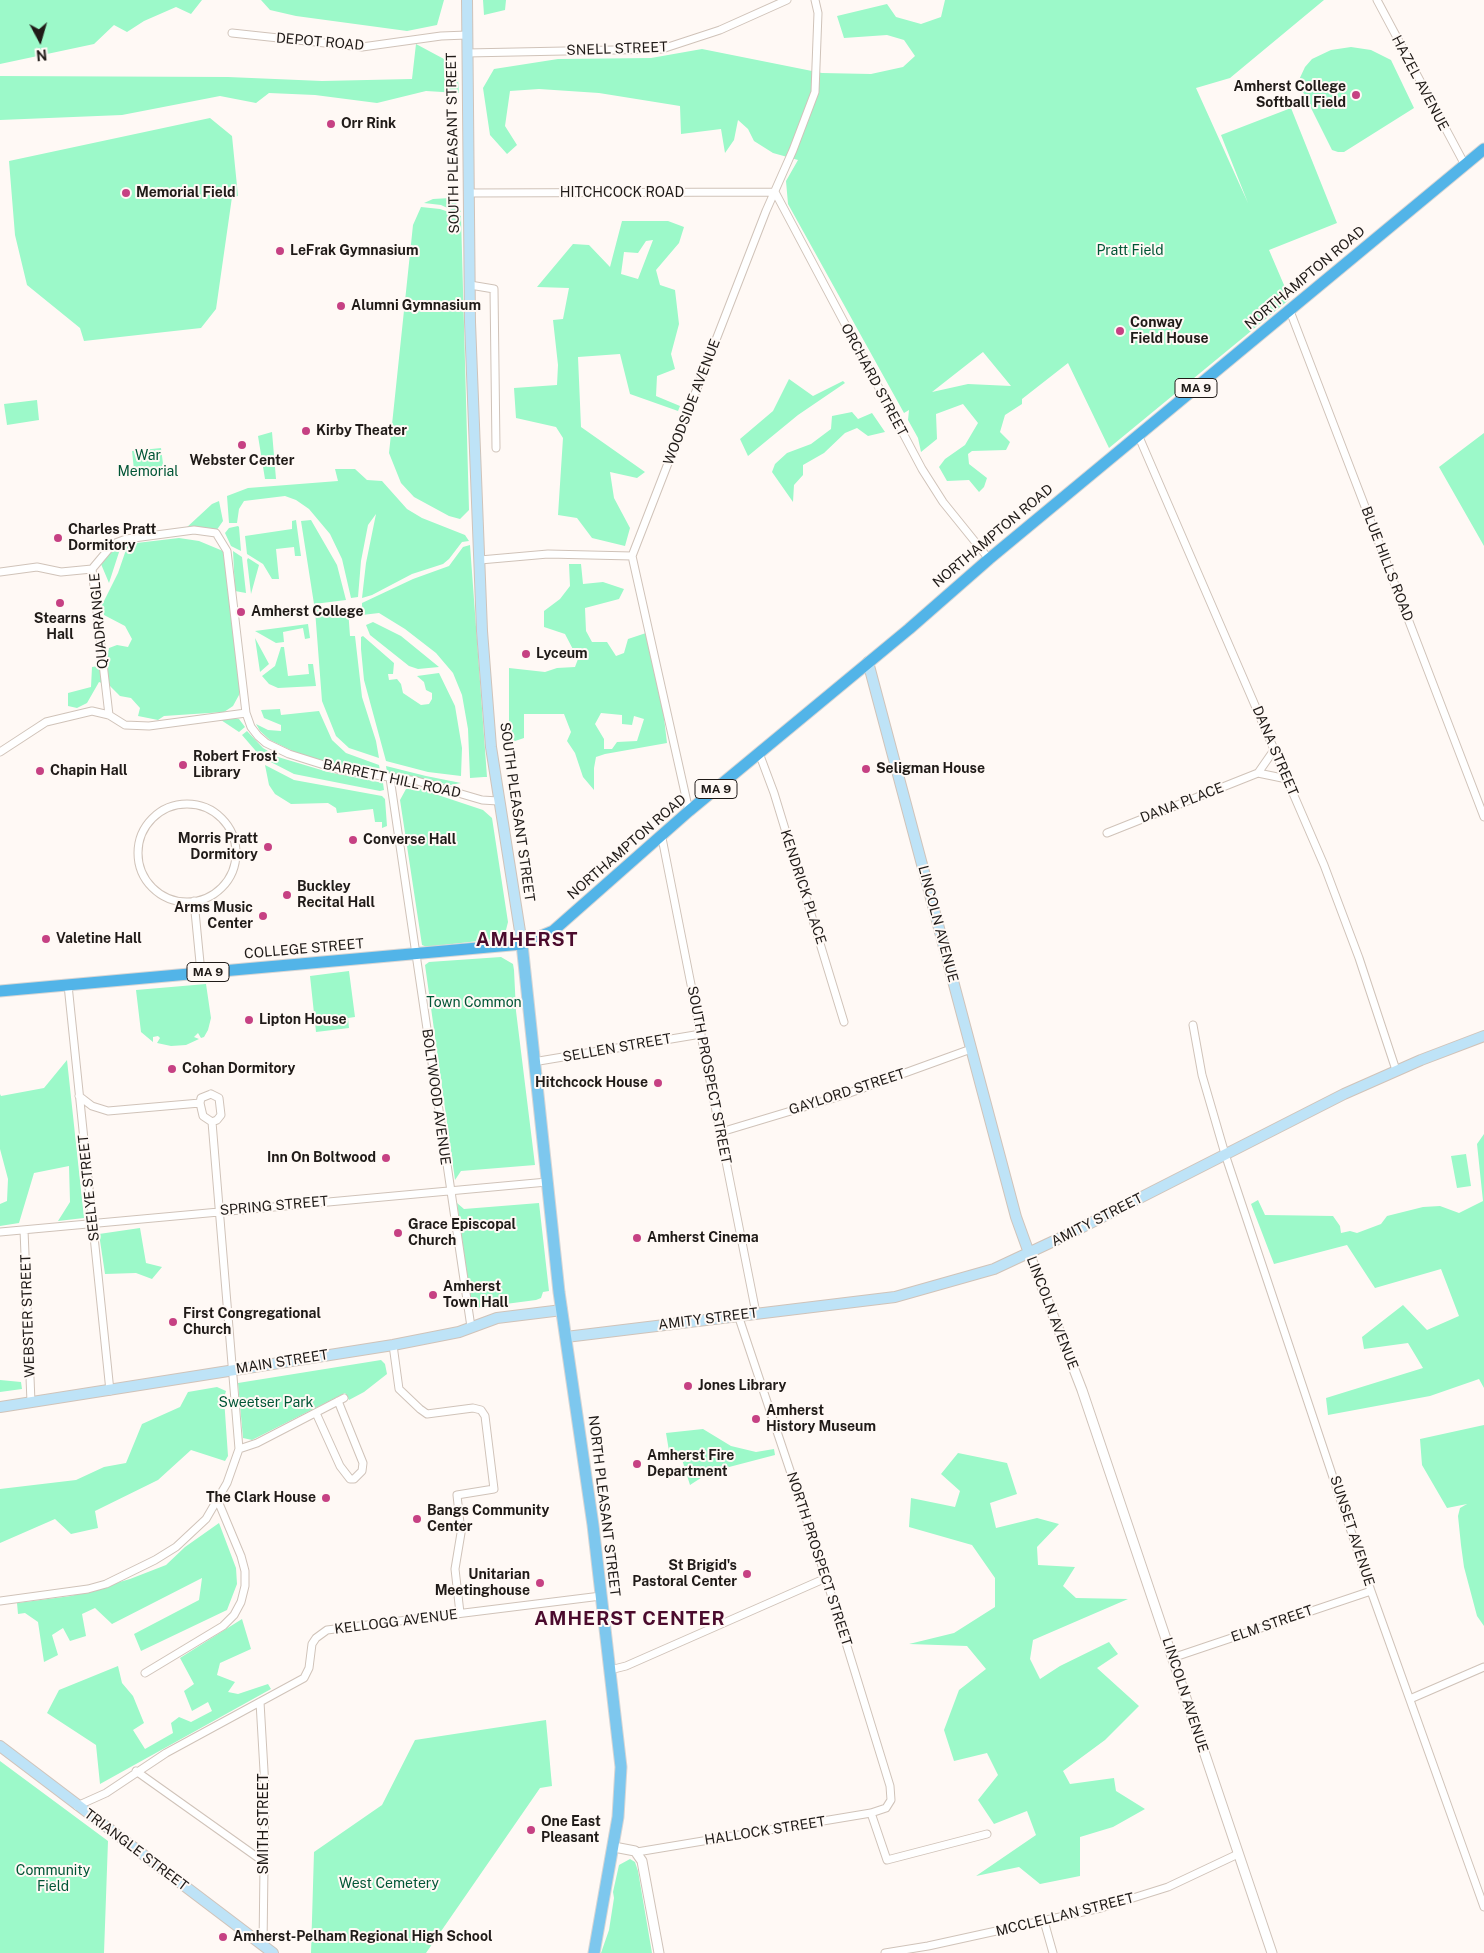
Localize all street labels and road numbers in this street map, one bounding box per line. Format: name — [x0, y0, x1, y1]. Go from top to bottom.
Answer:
street label: DEPOT ROAD — [275, 30, 365, 54]
street label: HAZEL AVENUE — [1388, 33, 1452, 133]
street label: SNELL STREET — [566, 39, 668, 59]
street label: SOUTH PLEASANT STREET — [443, 52, 463, 234]
street label: HITCHCOCK ROAD — [560, 185, 684, 201]
street label: NORTHAMPTON ROAD — [1242, 223, 1368, 333]
street label: ORCHARD STREET — [837, 321, 911, 439]
street label: WOODSIDE AVENUE — [660, 337, 724, 467]
road number: MA 9 — [1175, 378, 1217, 398]
street label: NORTHAMPTON ROAD — [930, 481, 1056, 591]
street label: BLUE HILLS ROAD — [1357, 504, 1417, 624]
street label: QUADRANGLE — [86, 572, 112, 670]
street label: DANA STREET — [1248, 703, 1302, 799]
street label: SOUTH PLEASANT STREET — [496, 721, 538, 903]
street label: BARRETT HILL ROAD — [322, 756, 462, 802]
street label: DANA PLACE — [1138, 779, 1226, 827]
road number: MA 9 — [695, 780, 737, 799]
street label: NORTHAMPTON ROAD — [564, 791, 690, 903]
street label: KENDRICK PLACE — [777, 828, 829, 946]
street label: LINCOLN AVENUE — [914, 864, 962, 984]
street label: COLLEGE STREET — [243, 935, 365, 963]
road number: MA 9 — [187, 962, 229, 982]
street label: SOUTH PROSPECT STREET — [683, 985, 735, 1165]
street label: BOLTWOOD AVENUE — [418, 1028, 454, 1166]
street label: SELLEN STREET — [561, 1030, 673, 1066]
street label: GAYLORD STREET — [787, 1065, 907, 1119]
street label: SEELYE STREET — [75, 1134, 103, 1242]
street label: AMITY STREET — [1049, 1190, 1145, 1250]
street label: SPRING STREET — [219, 1193, 329, 1219]
street label: WEBSTER STREET — [17, 1254, 39, 1378]
street label: LINCOLN AVENUE — [1023, 1254, 1081, 1372]
street label: AMITY STREET — [657, 1305, 759, 1333]
street label: MAIN STREET — [235, 1346, 329, 1378]
street label: NORTH PLEASANT STREET — [585, 1415, 623, 1597]
street label: NORTH PROSPECT STREET — [783, 1470, 855, 1648]
street label: SUNSET AVENUE — [1326, 1474, 1378, 1588]
street label: ELM STREET — [1229, 1602, 1315, 1646]
street label: KELLOGG AVENUE — [333, 1606, 459, 1638]
street label: LINCOLN AVENUE — [1158, 1635, 1212, 1755]
street label: SMITH STREET — [256, 1773, 272, 1875]
street label: TRIANGLE STREET — [81, 1805, 191, 1895]
street label: HALLOCK STREET — [703, 1813, 827, 1849]
street label: MCCLELLAN STREET — [994, 1890, 1136, 1940]

